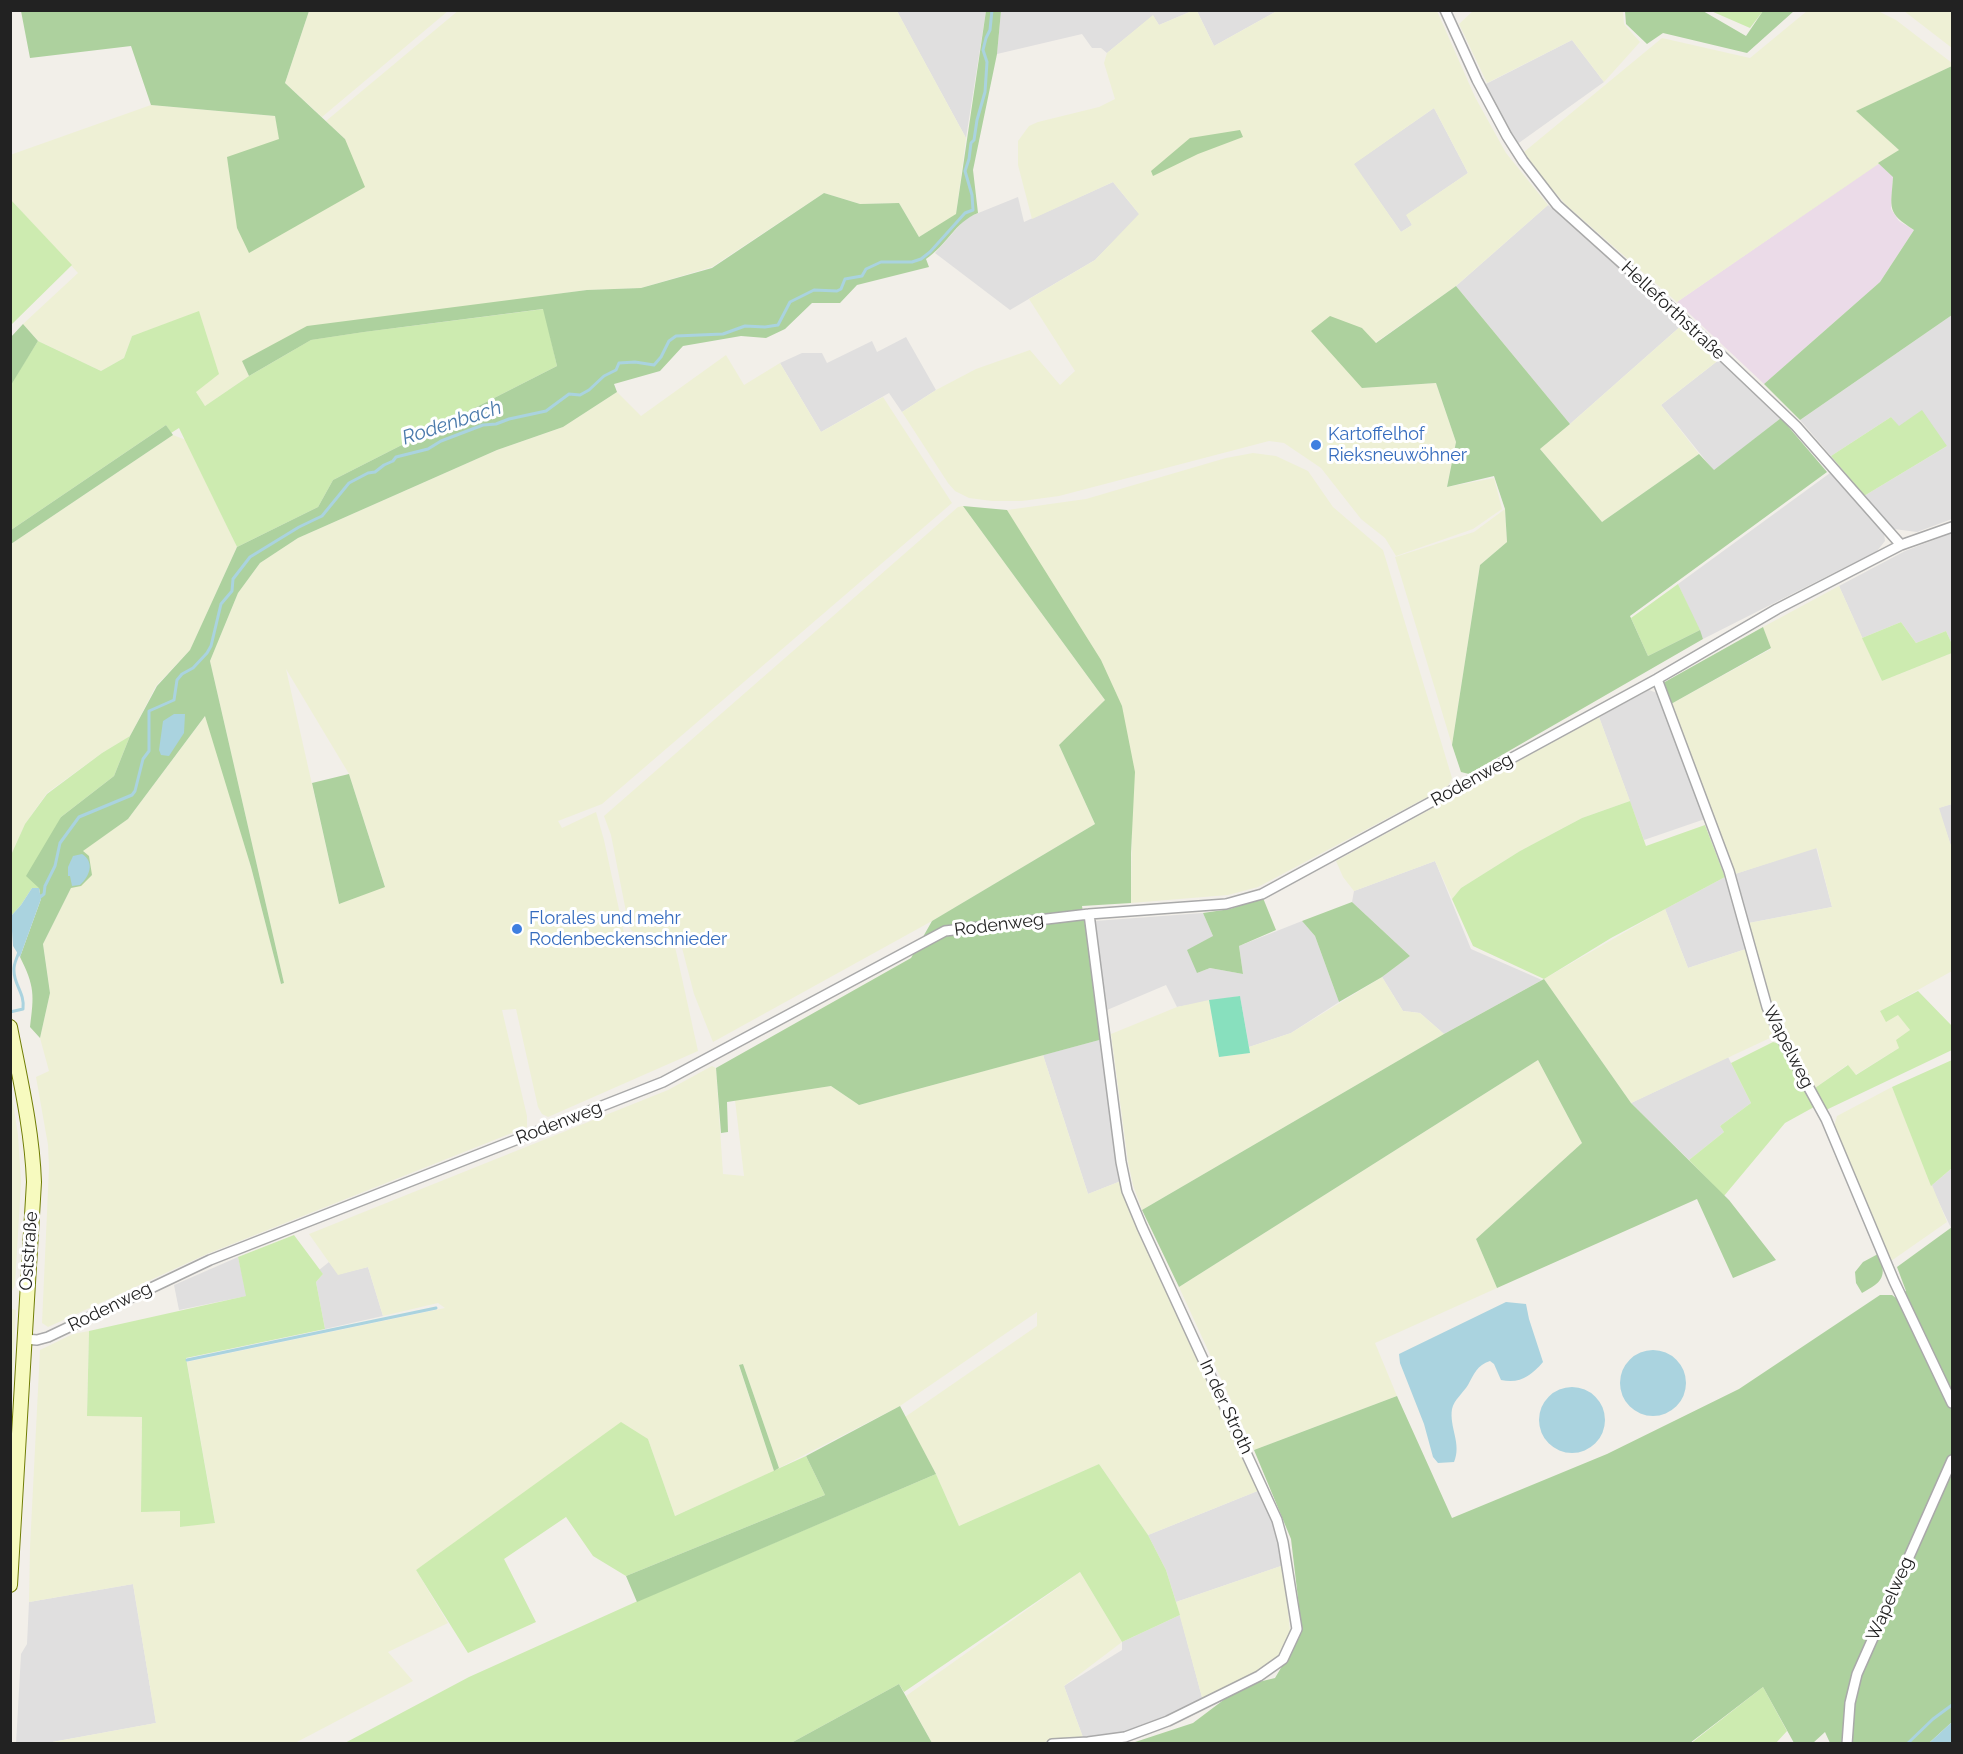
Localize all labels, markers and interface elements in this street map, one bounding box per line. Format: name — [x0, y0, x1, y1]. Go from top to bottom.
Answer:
street label: Helleforthstraße — [1616, 257, 1730, 365]
water label: Rodenbach — [399, 396, 505, 450]
place label: Kartoffelhof Rieksneuwöhner — [1328, 424, 1467, 466]
marker: Kartoffelhof Rieksneuwöhner — [1309, 438, 1323, 452]
street label: Rodenweg — [1427, 749, 1517, 811]
place label: Florales und mehr Rodenbeckenschnieder — [529, 908, 727, 950]
street label: Rodenweg — [953, 909, 1045, 941]
marker: Florales und mehr Rodenbeckenschnieder — [510, 922, 524, 936]
street label: Wapelweg — [1758, 1002, 1818, 1092]
street label: Rodenweg — [513, 1097, 605, 1149]
street label: Oststraße — [15, 1211, 43, 1291]
street label: Rodenweg — [65, 1278, 155, 1336]
street label: In der Stroth — [1195, 1356, 1257, 1458]
street label: Wapelweg — [1862, 1554, 1918, 1644]

